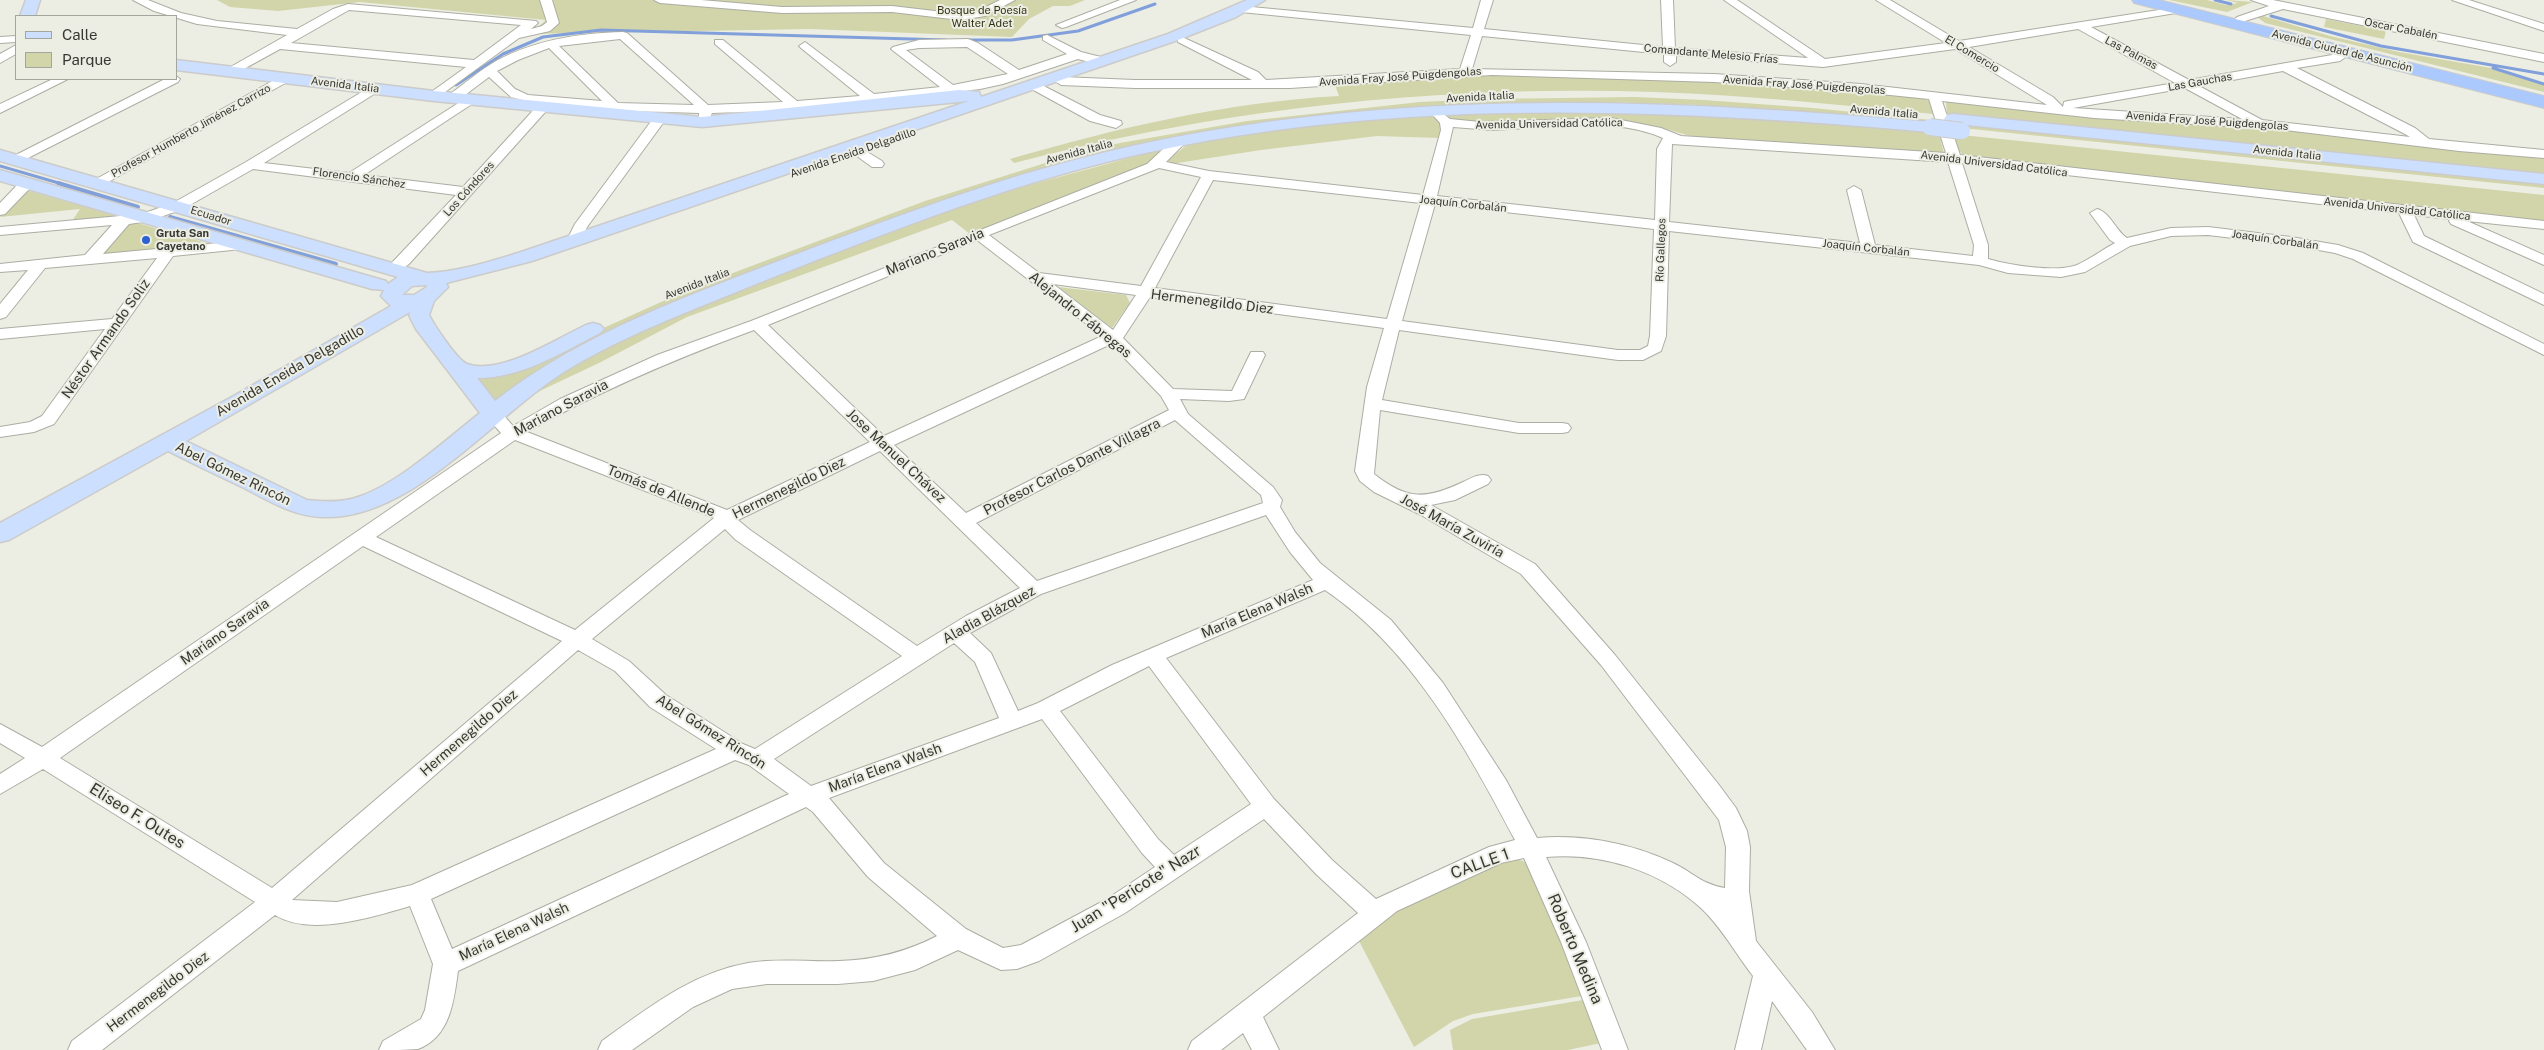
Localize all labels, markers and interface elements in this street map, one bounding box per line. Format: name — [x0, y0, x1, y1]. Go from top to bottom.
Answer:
park label: Bosque de Poesía Walter Adet — [937, 4, 1027, 30]
legend — [15, 15, 178, 80]
street label: Oscar Cabalén — [2363, 15, 2439, 43]
text: Calle — [62, 26, 98, 43]
street label: Avenida Ciudad de Asunción — [2270, 27, 2414, 75]
street label: El Comercio — [1942, 33, 2002, 75]
street label: Las Palmas — [2102, 34, 2160, 72]
street label: Comandante Melesio Frías — [1643, 42, 1779, 66]
text: Parque — [62, 51, 112, 68]
street label: Avenida Fray José Puigdengolas — [1318, 65, 1482, 89]
street label: Las Gauchas — [2167, 70, 2233, 94]
street label: Avenida Fray José Puigdengolas — [1722, 73, 1886, 97]
street label: Avenida Italia — [310, 74, 380, 96]
street label: Profesor Humberto Jiménez Carrizo — [109, 81, 273, 181]
street label: Avenida Italia — [1445, 89, 1515, 105]
street label: Avenida Italia — [1849, 102, 1919, 122]
street label: Avenida Fray José Puigdengolas — [2125, 109, 2289, 133]
street label: Avenida Universidad Católica — [1475, 116, 1623, 132]
street label: Avenida Eneida Delgadillo — [788, 125, 918, 181]
street label: Avenida Italia — [1044, 137, 1114, 167]
street label: Avenida Italia — [2252, 143, 2322, 163]
street label: Avenida Universidad Católica — [1920, 148, 2068, 180]
street label: Los Cóndores — [441, 159, 497, 219]
street label: Florencio Sánchez — [312, 165, 406, 191]
street label: Joaquín Corbalán — [1419, 193, 1507, 215]
street label: Avenida Universidad Católica — [2323, 195, 2471, 223]
street label: Ecuador — [189, 204, 233, 228]
street label: Río Gallegos — [1653, 218, 1669, 282]
street label: Mariano Saravia — [884, 225, 986, 279]
place label: Gruta San Cayetano — [156, 227, 209, 253]
street label: Joaquín Corbalán — [2231, 227, 2319, 253]
marker: Gruta San Cayetano — [140, 234, 152, 246]
street label: Joaquín Corbalán — [1822, 237, 1910, 259]
street label: Avenida Italia — [663, 266, 731, 302]
street label: Alejandro Fábregas — [1025, 268, 1135, 362]
street label: Néstor Armando Soliz — [58, 276, 154, 402]
street label: Hermenegildo Diez — [1150, 286, 1274, 318]
street label: Avenida Eneida Delgadillo — [213, 322, 367, 420]
street label: Mariano Saravia — [511, 376, 611, 440]
street label: Jose Manuel Chávez — [843, 405, 949, 507]
street label: Profesor Carlos Dante Villagra — [981, 415, 1163, 519]
street label: Abel Gómez Rincón — [172, 439, 294, 509]
street label: Hermenegildo Diez — [730, 453, 848, 523]
street label: Tomás de Allende — [604, 462, 718, 520]
street label: José María Zuviría — [1397, 491, 1507, 561]
street label: María Elena Walsh — [1199, 580, 1315, 642]
street label: Aladia Blázquez — [940, 582, 1038, 648]
street label: Mariano Saravia — [177, 595, 273, 669]
street label: Hermenegildo Diez — [417, 686, 521, 780]
street label: Abel Gómez Rincón — [653, 691, 769, 773]
street label: María Elena Walsh — [826, 740, 944, 796]
street label: Eliseo F. Outes — [86, 779, 188, 853]
street label: Juan "Pericote" Nazr — [1067, 841, 1205, 937]
street label: CALLE 1 — [1448, 845, 1512, 883]
street label: Roberto Medina — [1543, 891, 1607, 1007]
street label: María Elena Walsh — [456, 899, 572, 965]
street label: Hermenegildo Diez — [104, 948, 212, 1036]

